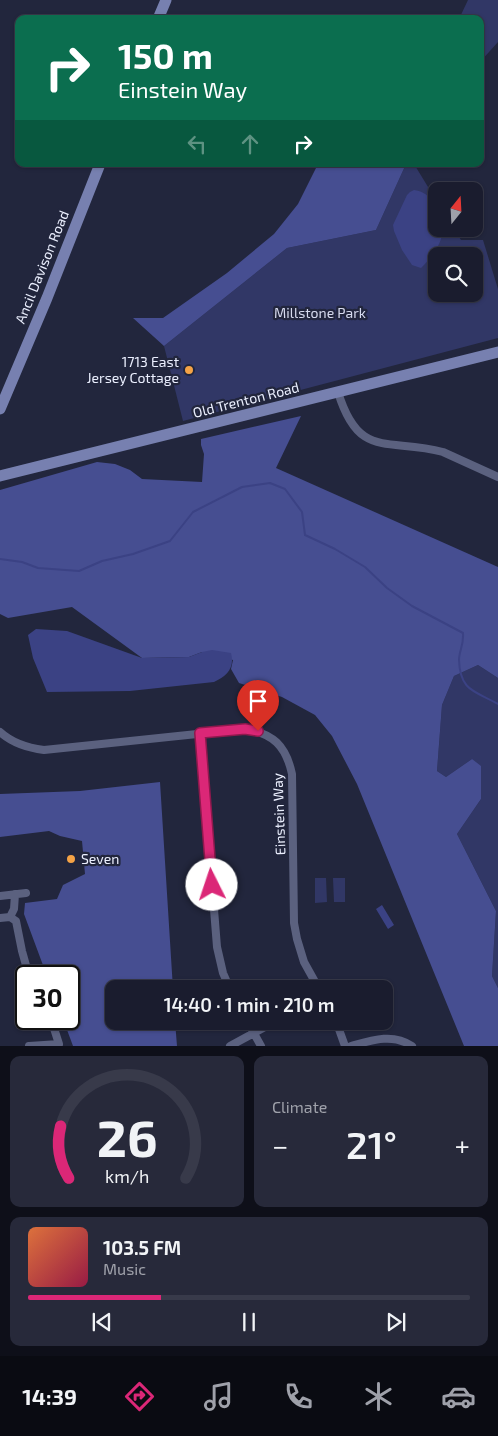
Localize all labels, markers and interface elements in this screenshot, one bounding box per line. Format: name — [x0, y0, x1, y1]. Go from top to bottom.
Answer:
text: 150 m — [118, 34, 213, 76]
icon: right — [35, 35, 100, 100]
text: Einstein Way — [118, 76, 247, 102]
icon: left — [183, 130, 211, 158]
icon: ahead — [236, 130, 264, 158]
icon: right — [289, 130, 317, 158]
north arrow — [428, 182, 482, 238]
map controls — [428, 182, 483, 302]
street label: Ancil Davison Road — [11, 208, 72, 326]
button: search — [428, 247, 483, 302]
park label: Millstone Park — [274, 304, 366, 321]
place label: 1713 East Jersey Cottage — [87, 353, 179, 386]
marker: 1713 East Jersey Cottage — [183, 364, 195, 376]
street label: Old Trenton Road — [191, 378, 301, 421]
pin — [237, 680, 279, 731]
icon: arrive — [244, 687, 272, 715]
street label: Einstein Way — [269, 772, 288, 855]
place label: Seven — [81, 850, 119, 867]
marker: Seven — [65, 853, 77, 865]
position arrow — [185, 858, 237, 910]
speed limit sign: 30 — [15, 965, 80, 1030]
text: 14:40 · 1 min · 210 m — [164, 993, 334, 1016]
text: Climate — [272, 1097, 327, 1116]
text: 26 — [97, 1105, 157, 1167]
text: 21° — [346, 1121, 397, 1167]
text: − — [272, 1128, 288, 1162]
text: + — [455, 1128, 470, 1162]
text: km/h — [105, 1165, 149, 1187]
text: 103.5 FM — [103, 1236, 181, 1259]
text: Music — [103, 1259, 146, 1278]
icon: previous — [88, 1308, 116, 1336]
icon: pause — [235, 1308, 263, 1336]
icon: next — [382, 1308, 410, 1336]
icon: directions — [122, 1379, 157, 1414]
icon: music — [201, 1379, 236, 1414]
icon: phone — [281, 1379, 316, 1414]
icon: climate — [361, 1379, 396, 1414]
icon: car — [441, 1379, 476, 1414]
text: 14:39 — [22, 1383, 77, 1409]

